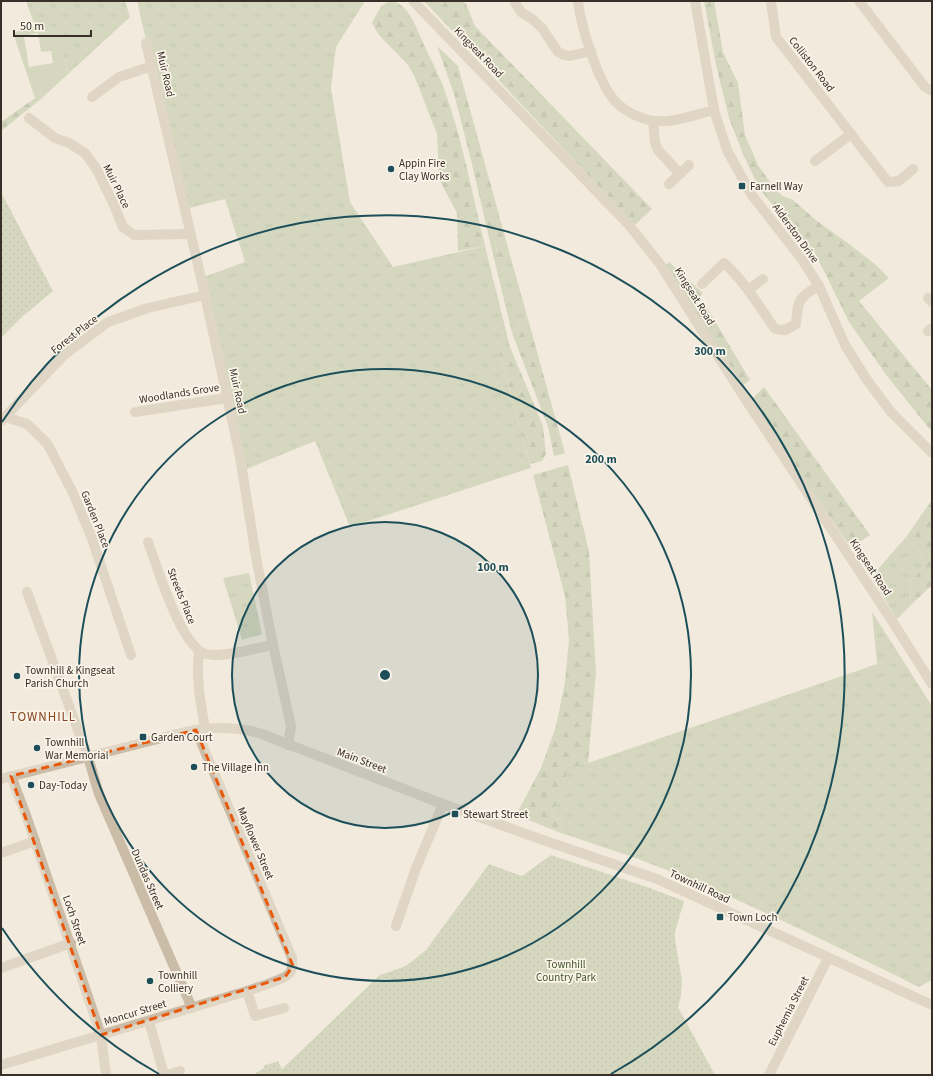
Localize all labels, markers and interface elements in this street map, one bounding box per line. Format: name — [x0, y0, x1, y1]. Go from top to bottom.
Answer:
scale bar — [14, 12, 91, 38]
text: 50 m — [20, 18, 44, 35]
street label: Kingseat Road — [451, 24, 507, 81]
street label: Colliston Road — [785, 34, 838, 95]
street label: Muir Road — [153, 50, 178, 98]
place label: Appin Fire Clay Works — [399, 156, 450, 184]
street label: Muir Place — [99, 162, 134, 211]
marker: Appin Fire Clay Works — [386, 164, 396, 174]
place label: Farnell Way — [750, 179, 803, 194]
marker: Farnell Way — [737, 181, 747, 191]
street label: Alderston Drive — [769, 201, 823, 266]
street label: Kingseat Road — [671, 265, 718, 328]
street label: Forest Place — [48, 311, 101, 357]
text: 300 m — [694, 343, 726, 360]
street label: Muir Road — [225, 367, 250, 415]
street label: Woodlands Grove — [138, 380, 221, 407]
text: 200 m — [585, 451, 617, 468]
street label: Garden Place — [77, 488, 114, 551]
street label: Kingseat Road — [846, 536, 895, 599]
text: 100 m — [477, 559, 509, 576]
street label: Streets Place — [164, 566, 200, 627]
place label: Townhill & Kingseat Parish Church — [25, 663, 115, 691]
centre of rings — [378, 668, 392, 682]
marker: Townhill & Kingseat Parish Church — [12, 671, 22, 681]
district label: TOWNHILL — [10, 708, 76, 726]
place label: Garden Court — [151, 730, 213, 745]
marker: Garden Court — [138, 732, 148, 742]
place label: Townhill War Memorial — [45, 735, 109, 763]
marker: Townhill War Memorial — [32, 743, 42, 753]
street label: Main Street — [335, 744, 389, 777]
place label: The Village Inn — [202, 760, 269, 775]
marker: The Village Inn — [189, 762, 199, 772]
place label: Day-Today — [39, 778, 87, 793]
marker: Day-Today — [26, 780, 36, 790]
street label: Mayflower Street — [233, 805, 278, 882]
place label: Stewart Street — [463, 807, 529, 822]
marker: Stewart Street — [450, 809, 460, 819]
street label: Dundas Street — [128, 847, 168, 912]
street label: Townhill Road — [667, 866, 732, 907]
street label: Loch Street — [59, 893, 90, 947]
place label: Town Loch — [728, 910, 777, 925]
marker: Town Loch — [715, 912, 725, 922]
park label: Townhill Country Park — [536, 957, 597, 985]
place label: Townhill Colliery — [158, 968, 198, 996]
street label: Euphemia Street — [764, 974, 813, 1049]
marker: Townhill Colliery — [145, 976, 155, 986]
street label: Moncur Street — [102, 996, 168, 1029]

